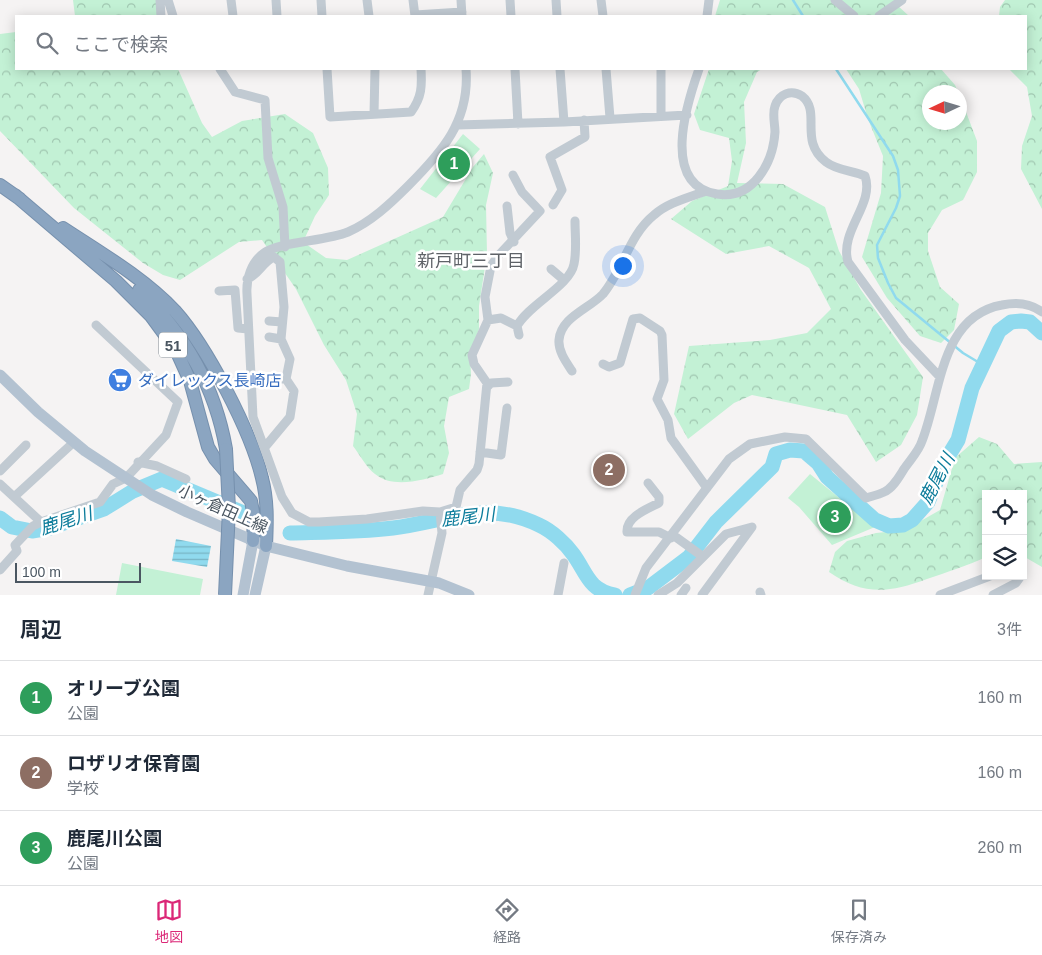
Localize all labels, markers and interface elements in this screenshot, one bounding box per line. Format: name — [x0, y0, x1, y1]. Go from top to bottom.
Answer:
search box — [15, 15, 1027, 70]
icon: search — [33, 29, 61, 57]
text: ここで検索 — [73, 34, 168, 55]
north arrow — [922, 85, 967, 130]
pin: 1 — [438, 145, 470, 183]
district label: 新戸町三丁目 — [417, 251, 525, 271]
your location — [610, 253, 636, 279]
road number: 51 — [159, 332, 187, 358]
supermarket icon: ダイレックス長崎店 — [107, 367, 133, 393]
place label: ダイレックス長崎店 — [138, 372, 282, 389]
water label: 鹿尾川 — [915, 449, 959, 508]
pin: 2 — [593, 451, 625, 489]
street label: 小ヶ倉田上線 — [176, 482, 270, 536]
map controls — [982, 490, 1027, 580]
button: locate — [982, 490, 1027, 535]
pin: 3 — [819, 498, 851, 536]
water label: 鹿尾川 — [37, 503, 97, 538]
water label: 鹿尾川 — [440, 504, 498, 530]
button: layers — [982, 535, 1027, 580]
scale bar — [15, 560, 141, 583]
text: 100 m — [22, 564, 61, 580]
text: 周辺 — [20, 618, 62, 641]
text: 3件 — [997, 621, 1022, 638]
text: オリーブ公園 — [67, 678, 180, 699]
text: 1 — [32, 689, 40, 706]
text: 160 m — [978, 689, 1022, 706]
text: 公園 — [67, 705, 99, 722]
text: ロザリオ保育園 — [67, 753, 200, 774]
text: 2 — [32, 764, 40, 781]
text: 160 m — [978, 764, 1022, 781]
text: 学校 — [67, 780, 99, 797]
text: 鹿尾川公園 — [67, 828, 162, 849]
text: 3 — [32, 839, 40, 856]
text: 260 m — [978, 839, 1022, 856]
text: 公園 — [67, 855, 99, 872]
tab: 地図 — [155, 896, 183, 946]
tab: 経路 — [493, 896, 521, 946]
tab: 保存済み — [831, 896, 887, 946]

